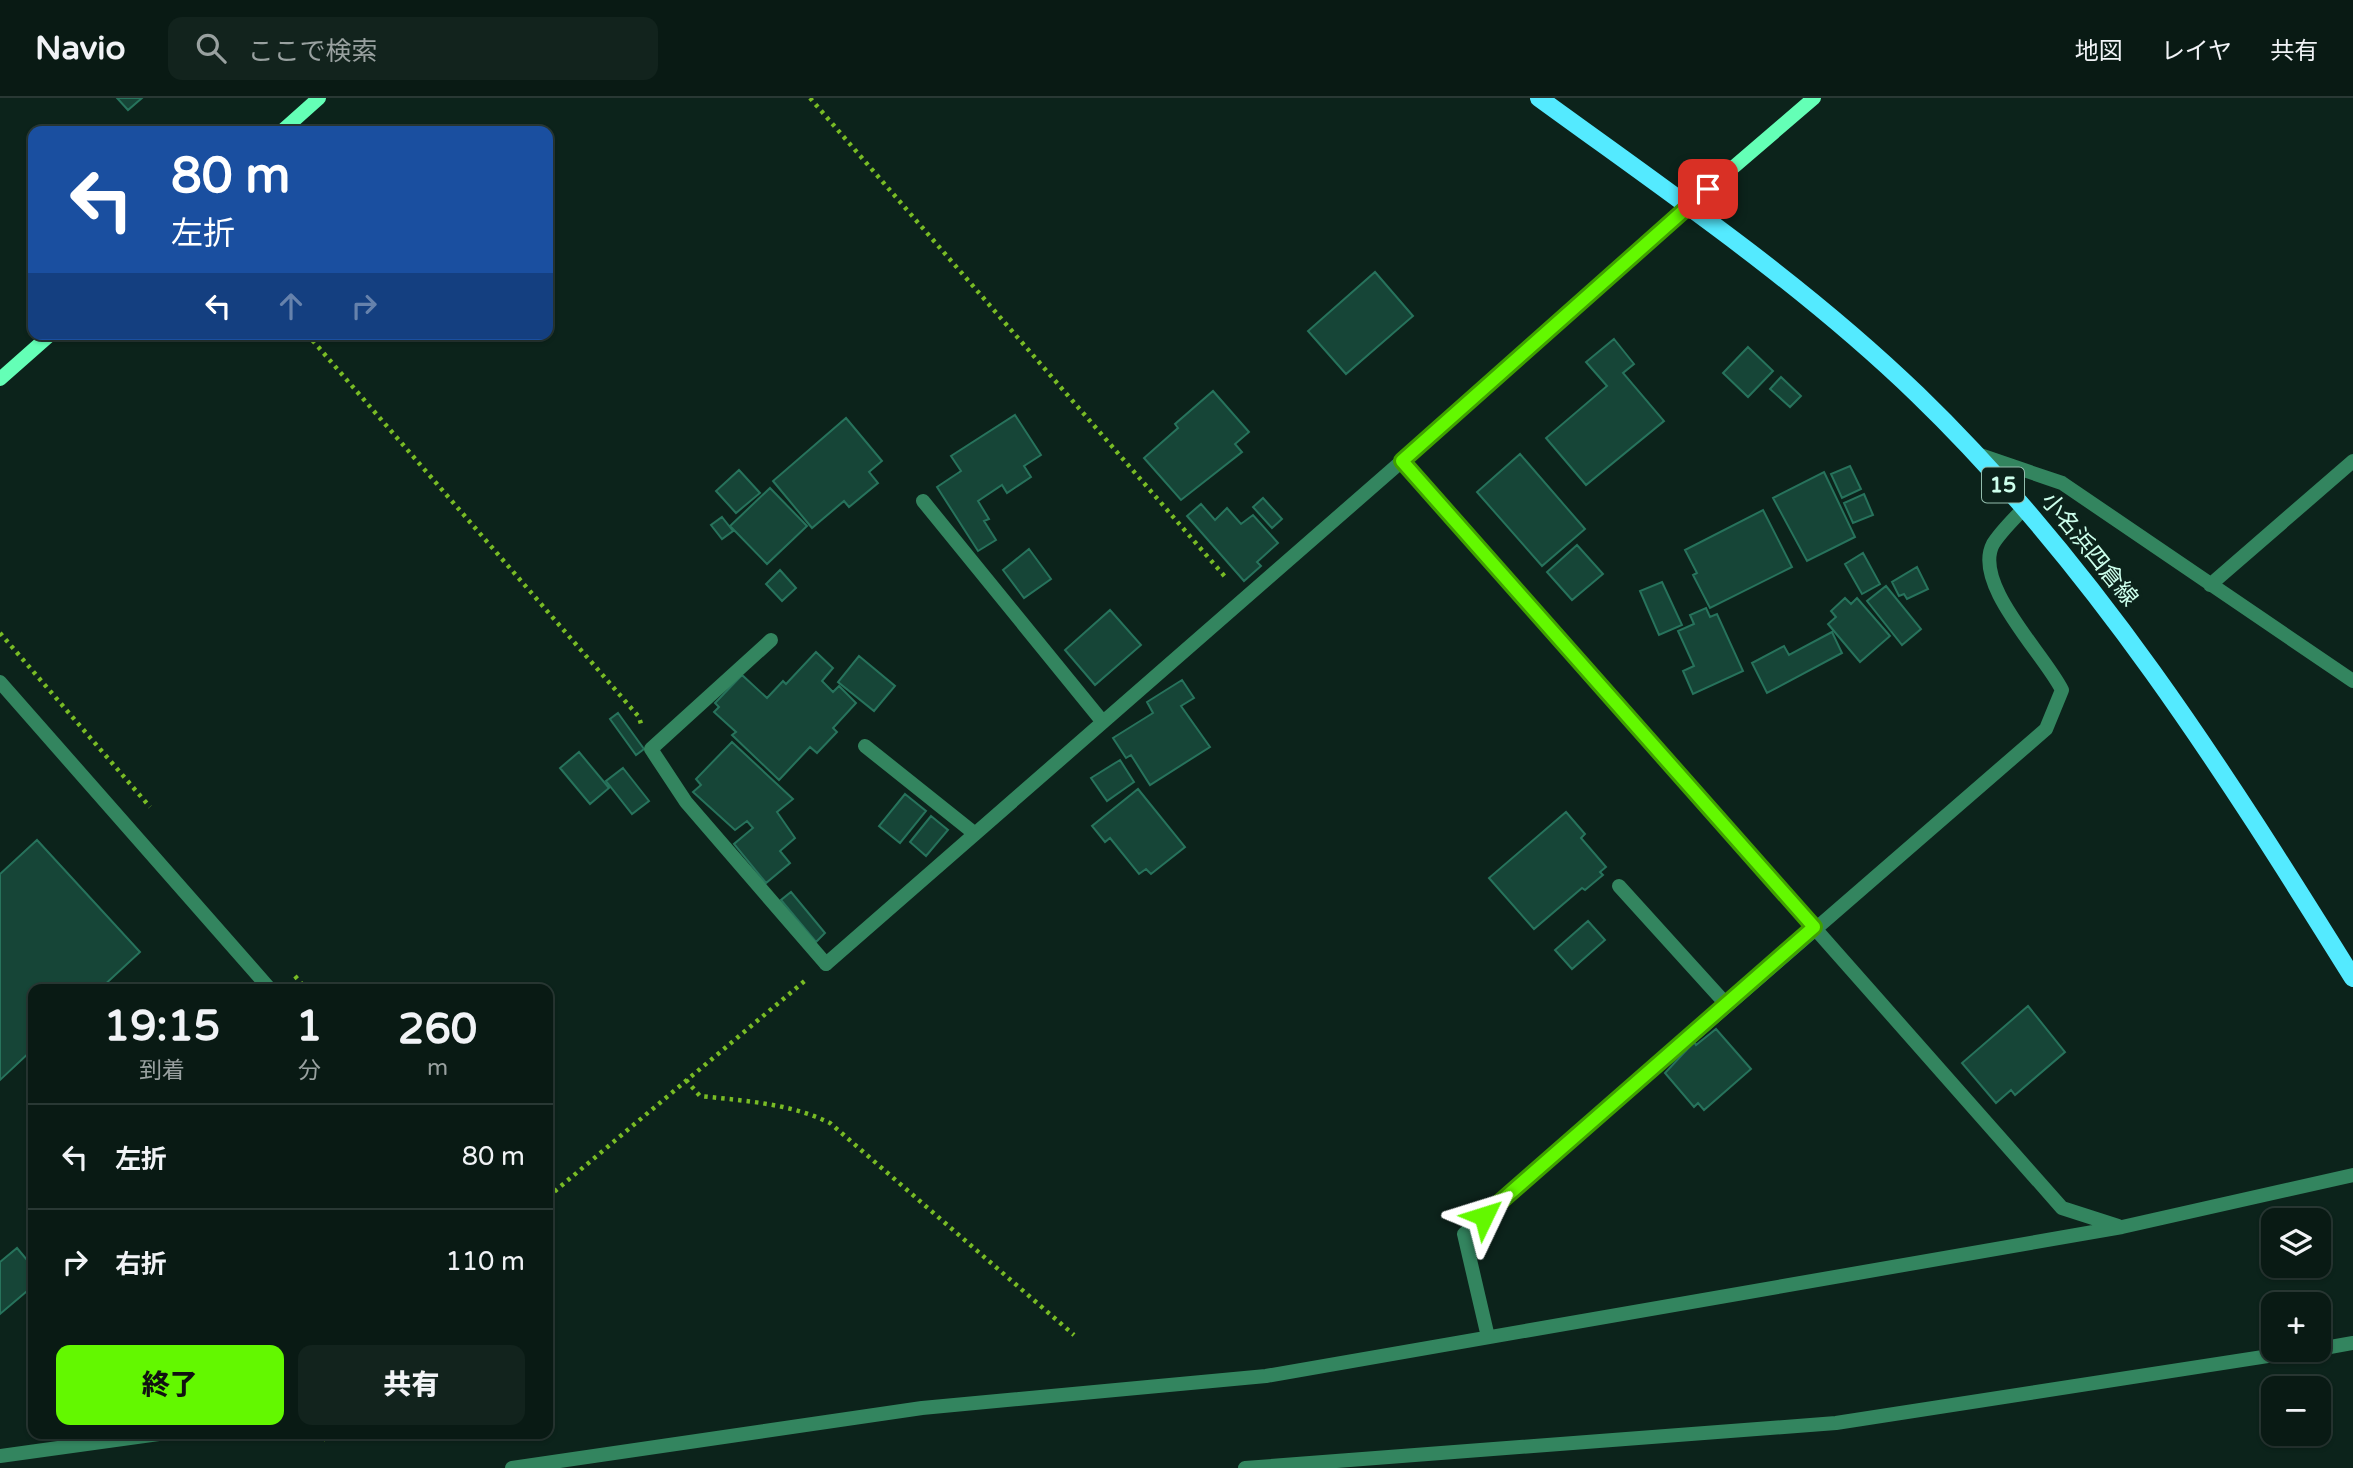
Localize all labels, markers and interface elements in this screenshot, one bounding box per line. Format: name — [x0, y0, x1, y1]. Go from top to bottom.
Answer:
search box — [168, 17, 658, 80]
text: Navio — [35, 29, 126, 68]
icon: search — [192, 29, 230, 67]
text: ここで検索 — [248, 36, 378, 67]
text: 地図 — [2075, 37, 2123, 66]
text: レイヤ — [2161, 37, 2232, 66]
text: 共有 — [2270, 37, 2318, 66]
text: 80 m — [171, 147, 290, 206]
icon: left — [56, 154, 147, 245]
pin — [1678, 159, 1738, 219]
icon: arrive — [1689, 170, 1727, 208]
text: 左折 — [171, 215, 235, 253]
icon: left — [199, 287, 237, 325]
icon: ahead — [272, 287, 310, 325]
icon: right — [345, 287, 383, 325]
road number: 15 — [1982, 468, 2024, 502]
street label: 小名浜四倉線 — [2035, 487, 2144, 612]
text: 19:15 — [104, 1001, 220, 1052]
text: 1 — [296, 1001, 322, 1052]
text: 260 — [398, 1004, 477, 1055]
text: m — [427, 1054, 448, 1082]
text: 到着 — [139, 1057, 185, 1085]
text: 分 — [298, 1057, 321, 1085]
icon: left — [56, 1138, 94, 1176]
text: 80 m — [462, 1141, 525, 1172]
text: 左折 — [115, 1144, 167, 1175]
position arrow — [1447, 1179, 1521, 1253]
map controls — [2261, 1208, 2331, 1446]
button: layers — [2261, 1208, 2331, 1278]
icon: right — [56, 1243, 94, 1281]
text: 110 m — [445, 1246, 525, 1277]
text: 右折 — [115, 1249, 167, 1280]
button: + — [2261, 1292, 2331, 1362]
button: 終了 — [56, 1345, 284, 1425]
button: 共有 — [298, 1345, 525, 1425]
button: − — [2261, 1376, 2331, 1446]

